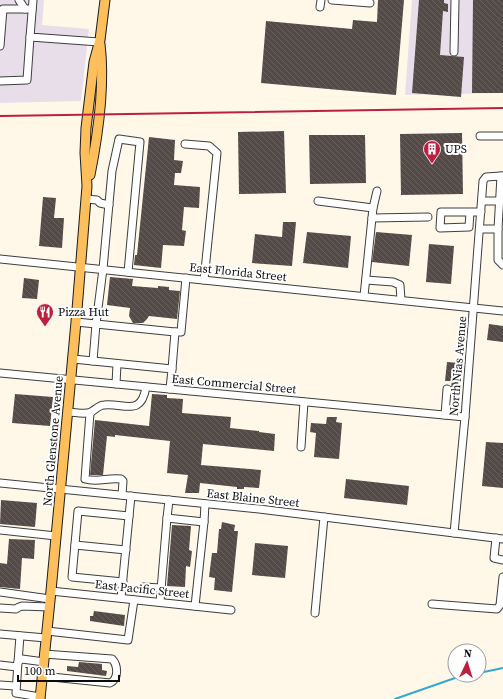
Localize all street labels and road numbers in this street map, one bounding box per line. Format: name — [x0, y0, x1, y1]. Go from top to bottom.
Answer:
street label: East Florida Street — [189, 259, 287, 285]
street label: North Nias Avenue — [446, 315, 470, 417]
street label: East Commercial Street — [171, 371, 297, 397]
street label: North Glenstone Avenue — [39, 375, 67, 507]
street label: East Blaine Street — [206, 485, 300, 511]
street label: East Pacific Street — [94, 576, 190, 602]

